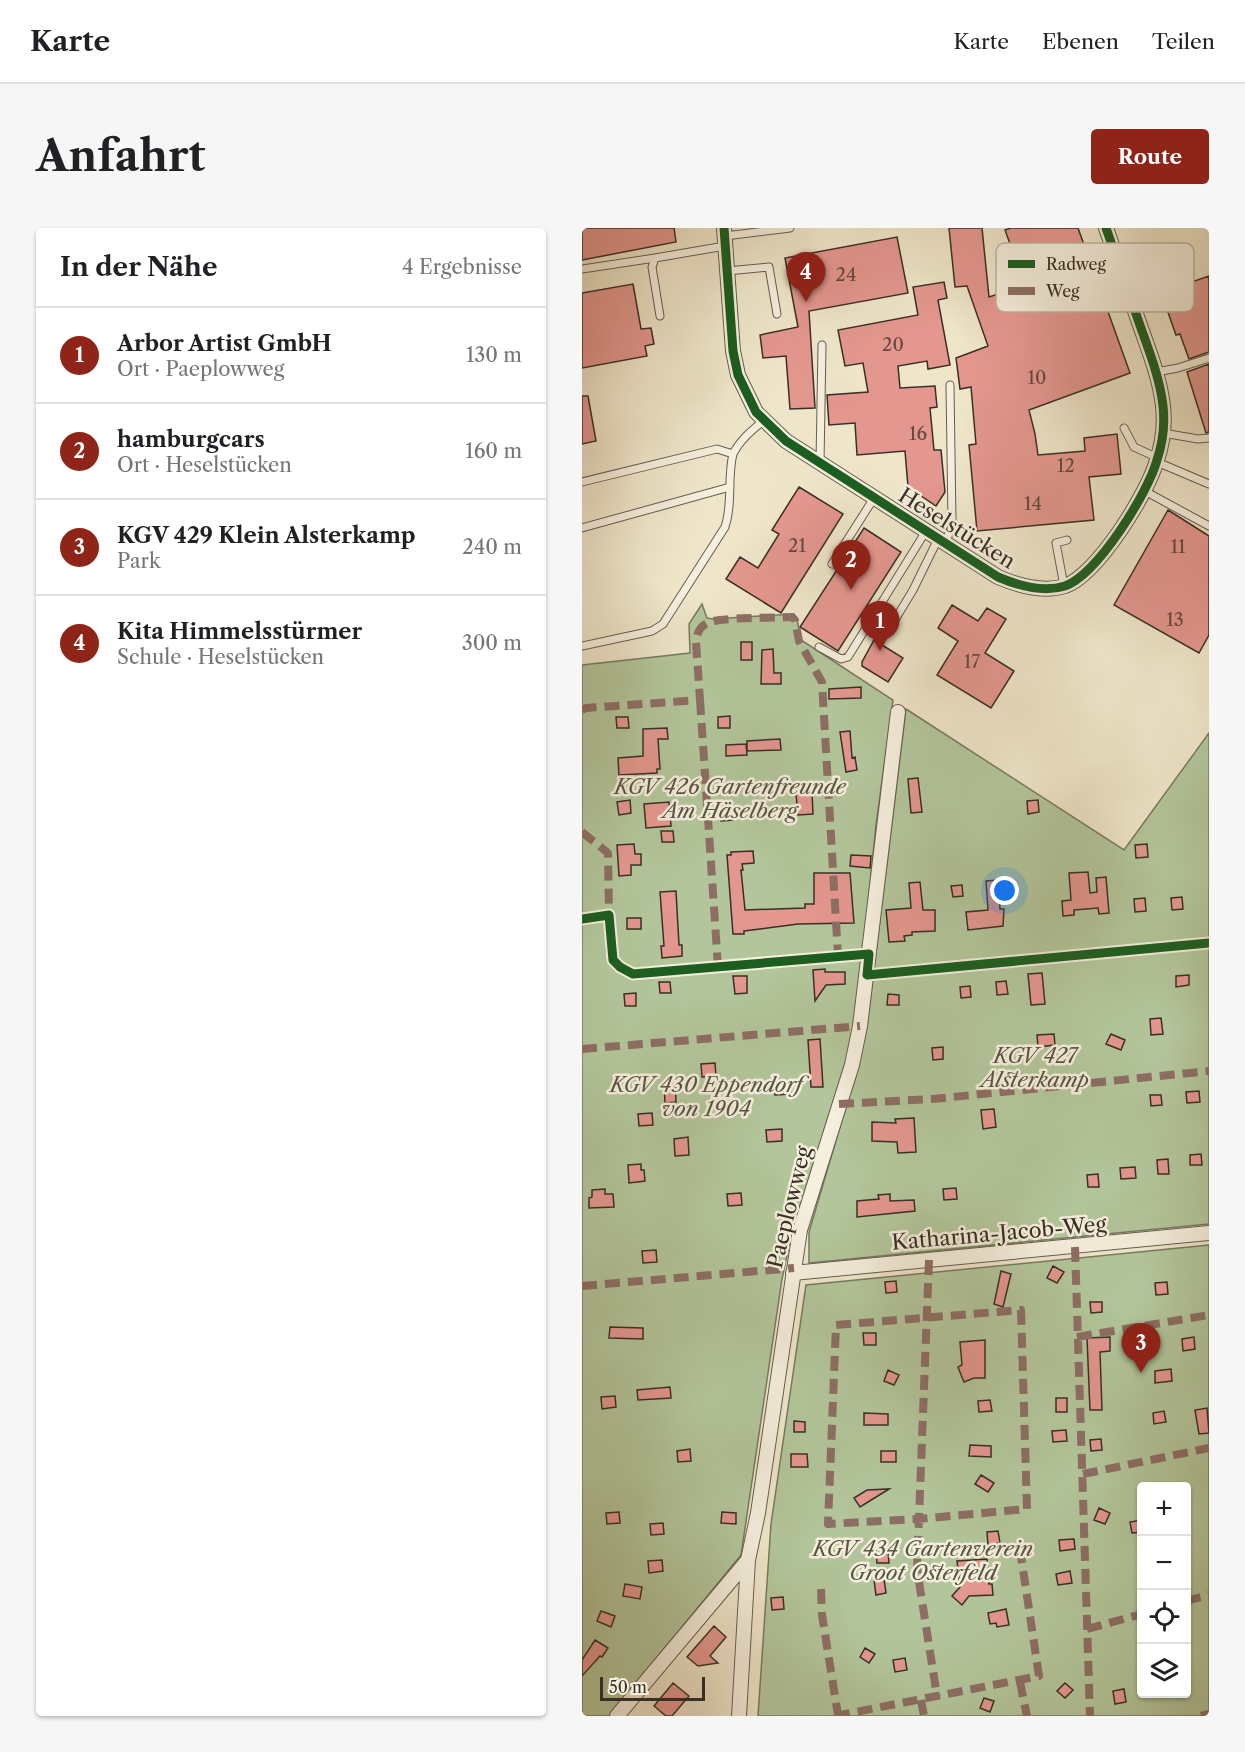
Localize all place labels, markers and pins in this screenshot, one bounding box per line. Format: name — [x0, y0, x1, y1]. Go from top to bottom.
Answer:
pin: 4 — [786, 253, 826, 302]
pin: 2 — [832, 540, 870, 590]
pin: 1 — [860, 602, 900, 651]
pin: 3 — [1122, 1324, 1160, 1373]

